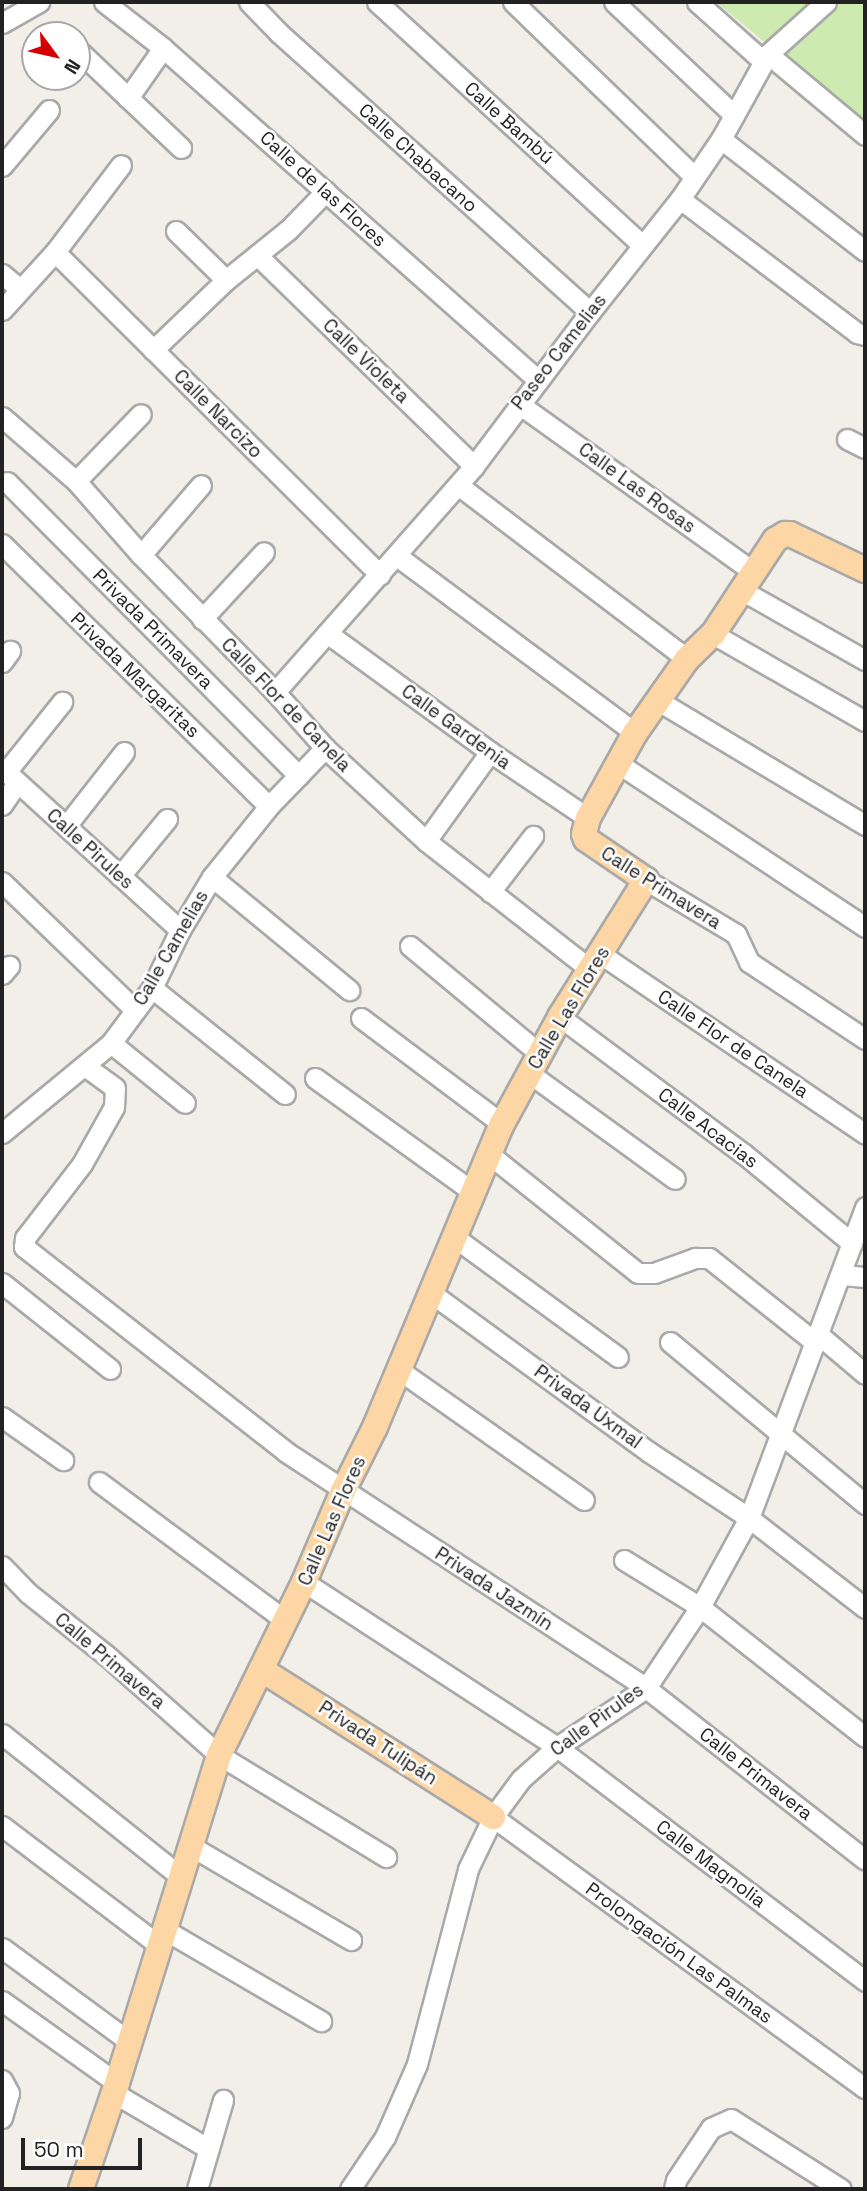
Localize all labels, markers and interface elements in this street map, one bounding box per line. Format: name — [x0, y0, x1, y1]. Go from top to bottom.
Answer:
north arrow — [21, 21, 91, 91]
text: N — [58, 54, 86, 79]
street label: Calle Bambú — [460, 77, 558, 169]
street label: Calle Chabacano — [354, 99, 482, 217]
street label: Calle de las Flores — [255, 126, 391, 252]
street label: Paseo Camelias — [507, 289, 611, 415]
street label: Calle Violeta — [318, 314, 414, 408]
street label: Calle Narcizo — [169, 365, 267, 463]
street label: Calle Las Rosas — [574, 438, 700, 538]
street label: Privada Primavera — [88, 564, 218, 694]
street label: Privada Margaritas — [66, 608, 204, 742]
street label: Calle Flor de Canela — [216, 633, 356, 777]
street label: Calle Gardenia — [397, 680, 515, 774]
street label: Calle Pirules — [42, 804, 138, 894]
street label: Calle Primavera — [597, 842, 725, 934]
street label: Calle Camelias — [129, 886, 213, 1010]
street label: Calle Las Flores — [523, 942, 615, 1074]
street label: Calle Flor de Canela — [653, 985, 813, 1103]
street label: Calle Acacias — [653, 1083, 763, 1173]
street label: Privada Uxmal — [530, 1360, 646, 1454]
street label: Calle Las Flores — [293, 1453, 371, 1589]
street label: Privada Jazmín — [431, 1542, 557, 1636]
street label: Calle Primavera — [50, 1608, 170, 1714]
street label: Calle Pirules — [546, 1679, 648, 1761]
street label: Privada Tulipán — [314, 1696, 442, 1790]
street label: Calle Primavera — [695, 1723, 817, 1825]
street label: Calle Magnolia — [652, 1815, 770, 1913]
street label: Prolongación Las Palmas — [581, 1878, 777, 2028]
scale bar — [24, 2124, 145, 2168]
text: 50 m — [34, 2136, 84, 2163]

